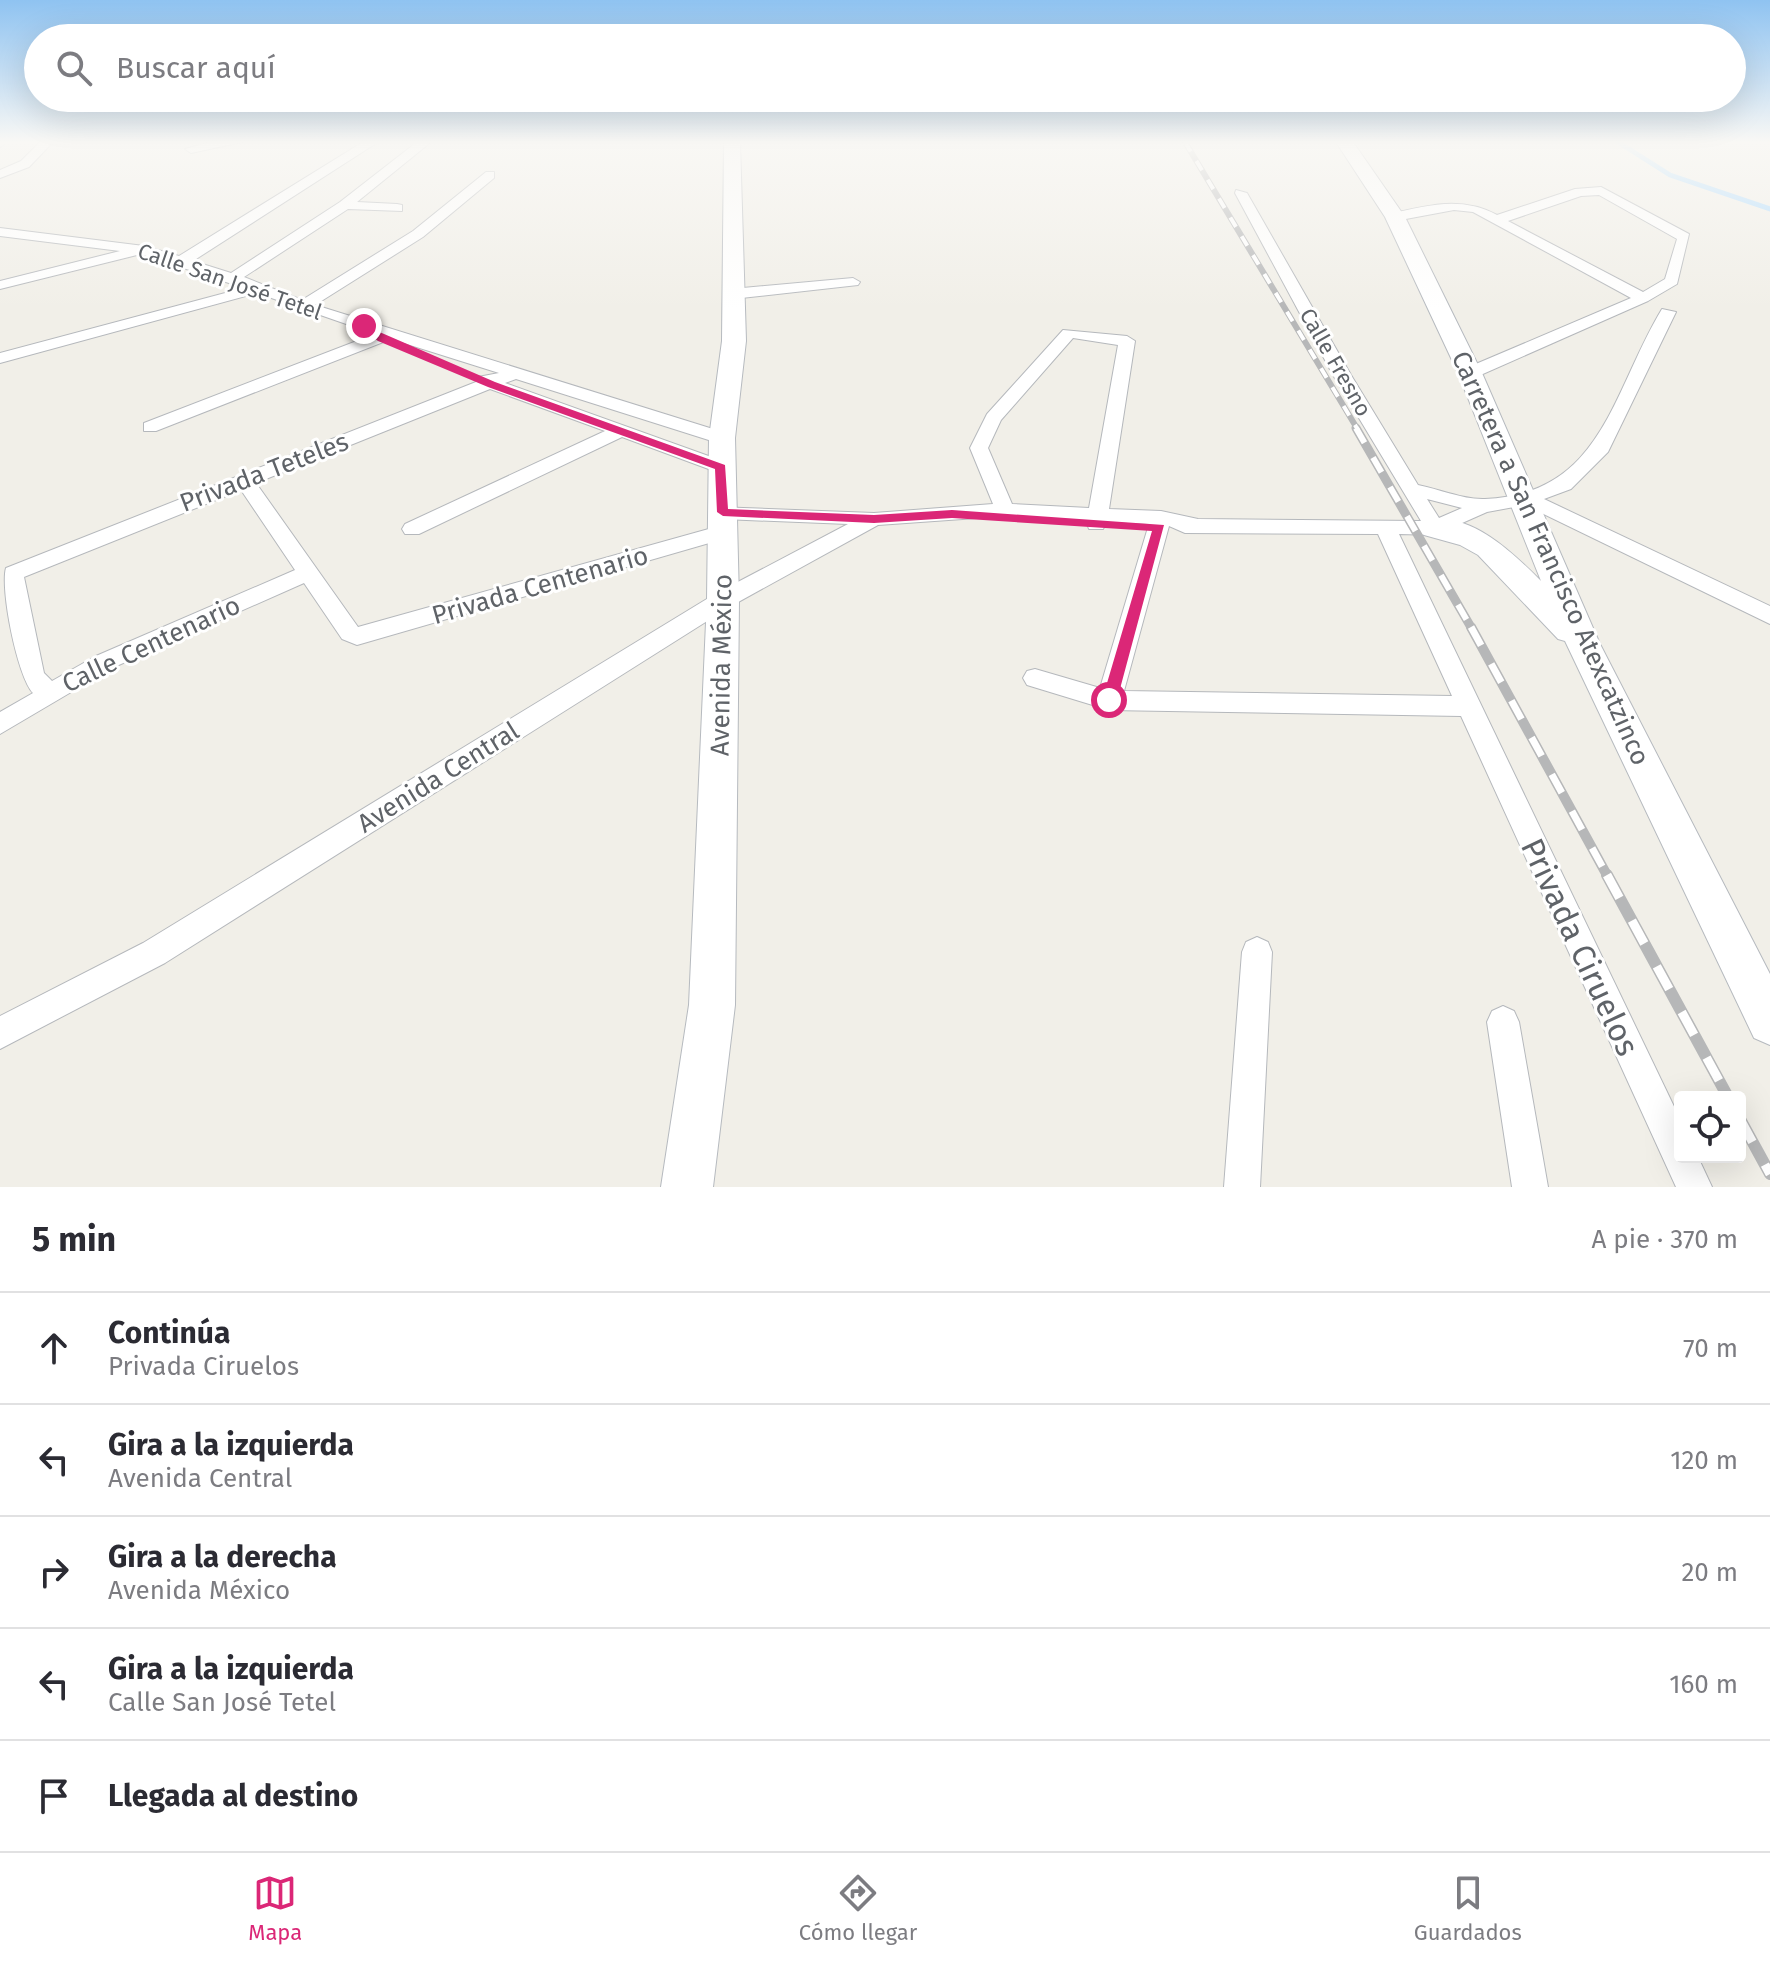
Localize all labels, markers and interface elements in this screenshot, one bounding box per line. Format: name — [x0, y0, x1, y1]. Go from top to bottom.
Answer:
search box — [24, 24, 1746, 112]
icon: search — [52, 46, 96, 90]
text: Buscar aquí — [116, 50, 276, 86]
street label: Calle San José Tetel — [134, 237, 325, 326]
street label: Calle Fresno — [1294, 303, 1377, 421]
route end — [346, 308, 382, 344]
street label: Carretera a San Francisco Atexcatzinco — [1445, 346, 1656, 770]
street label: Privada Teteles — [175, 426, 353, 519]
street label: Privada Centenario — [428, 540, 652, 631]
street label: Avenida México — [704, 574, 739, 756]
street label: Calle Centenario — [57, 590, 245, 699]
route start — [1091, 682, 1127, 718]
street label: Avenida Central — [352, 715, 525, 839]
street label: Privada Ciruelos — [1513, 832, 1647, 1062]
map controls — [1674, 1091, 1746, 1163]
button: locate — [1674, 1091, 1746, 1163]
text: 5 min — [32, 1219, 116, 1260]
text: A pie · 370 m — [1591, 1224, 1738, 1255]
text: Continúa — [108, 1315, 230, 1351]
icon: ahead — [32, 1326, 76, 1370]
text: 70 m — [1683, 1333, 1738, 1364]
text: Privada Ciruelos — [108, 1351, 299, 1382]
text: Gira a la izquierda — [108, 1427, 354, 1463]
icon: left — [32, 1438, 76, 1482]
text: 120 m — [1670, 1445, 1738, 1476]
text: Avenida Central — [108, 1463, 292, 1494]
text: Gira a la derecha — [108, 1539, 337, 1575]
icon: right — [32, 1550, 76, 1594]
text: 20 m — [1681, 1557, 1738, 1588]
text: Avenida México — [108, 1575, 290, 1606]
text: Gira a la izquierda — [108, 1651, 354, 1687]
icon: left — [32, 1662, 76, 1706]
text: 160 m — [1669, 1669, 1738, 1700]
text: Calle San José Tetel — [108, 1687, 336, 1718]
icon: arrive — [32, 1774, 76, 1818]
text: Llegada al destino — [108, 1778, 358, 1814]
tab: Mapa — [248, 1871, 302, 1946]
tab: Cómo llegar — [799, 1871, 917, 1946]
tab: Guardados — [1414, 1871, 1522, 1946]

